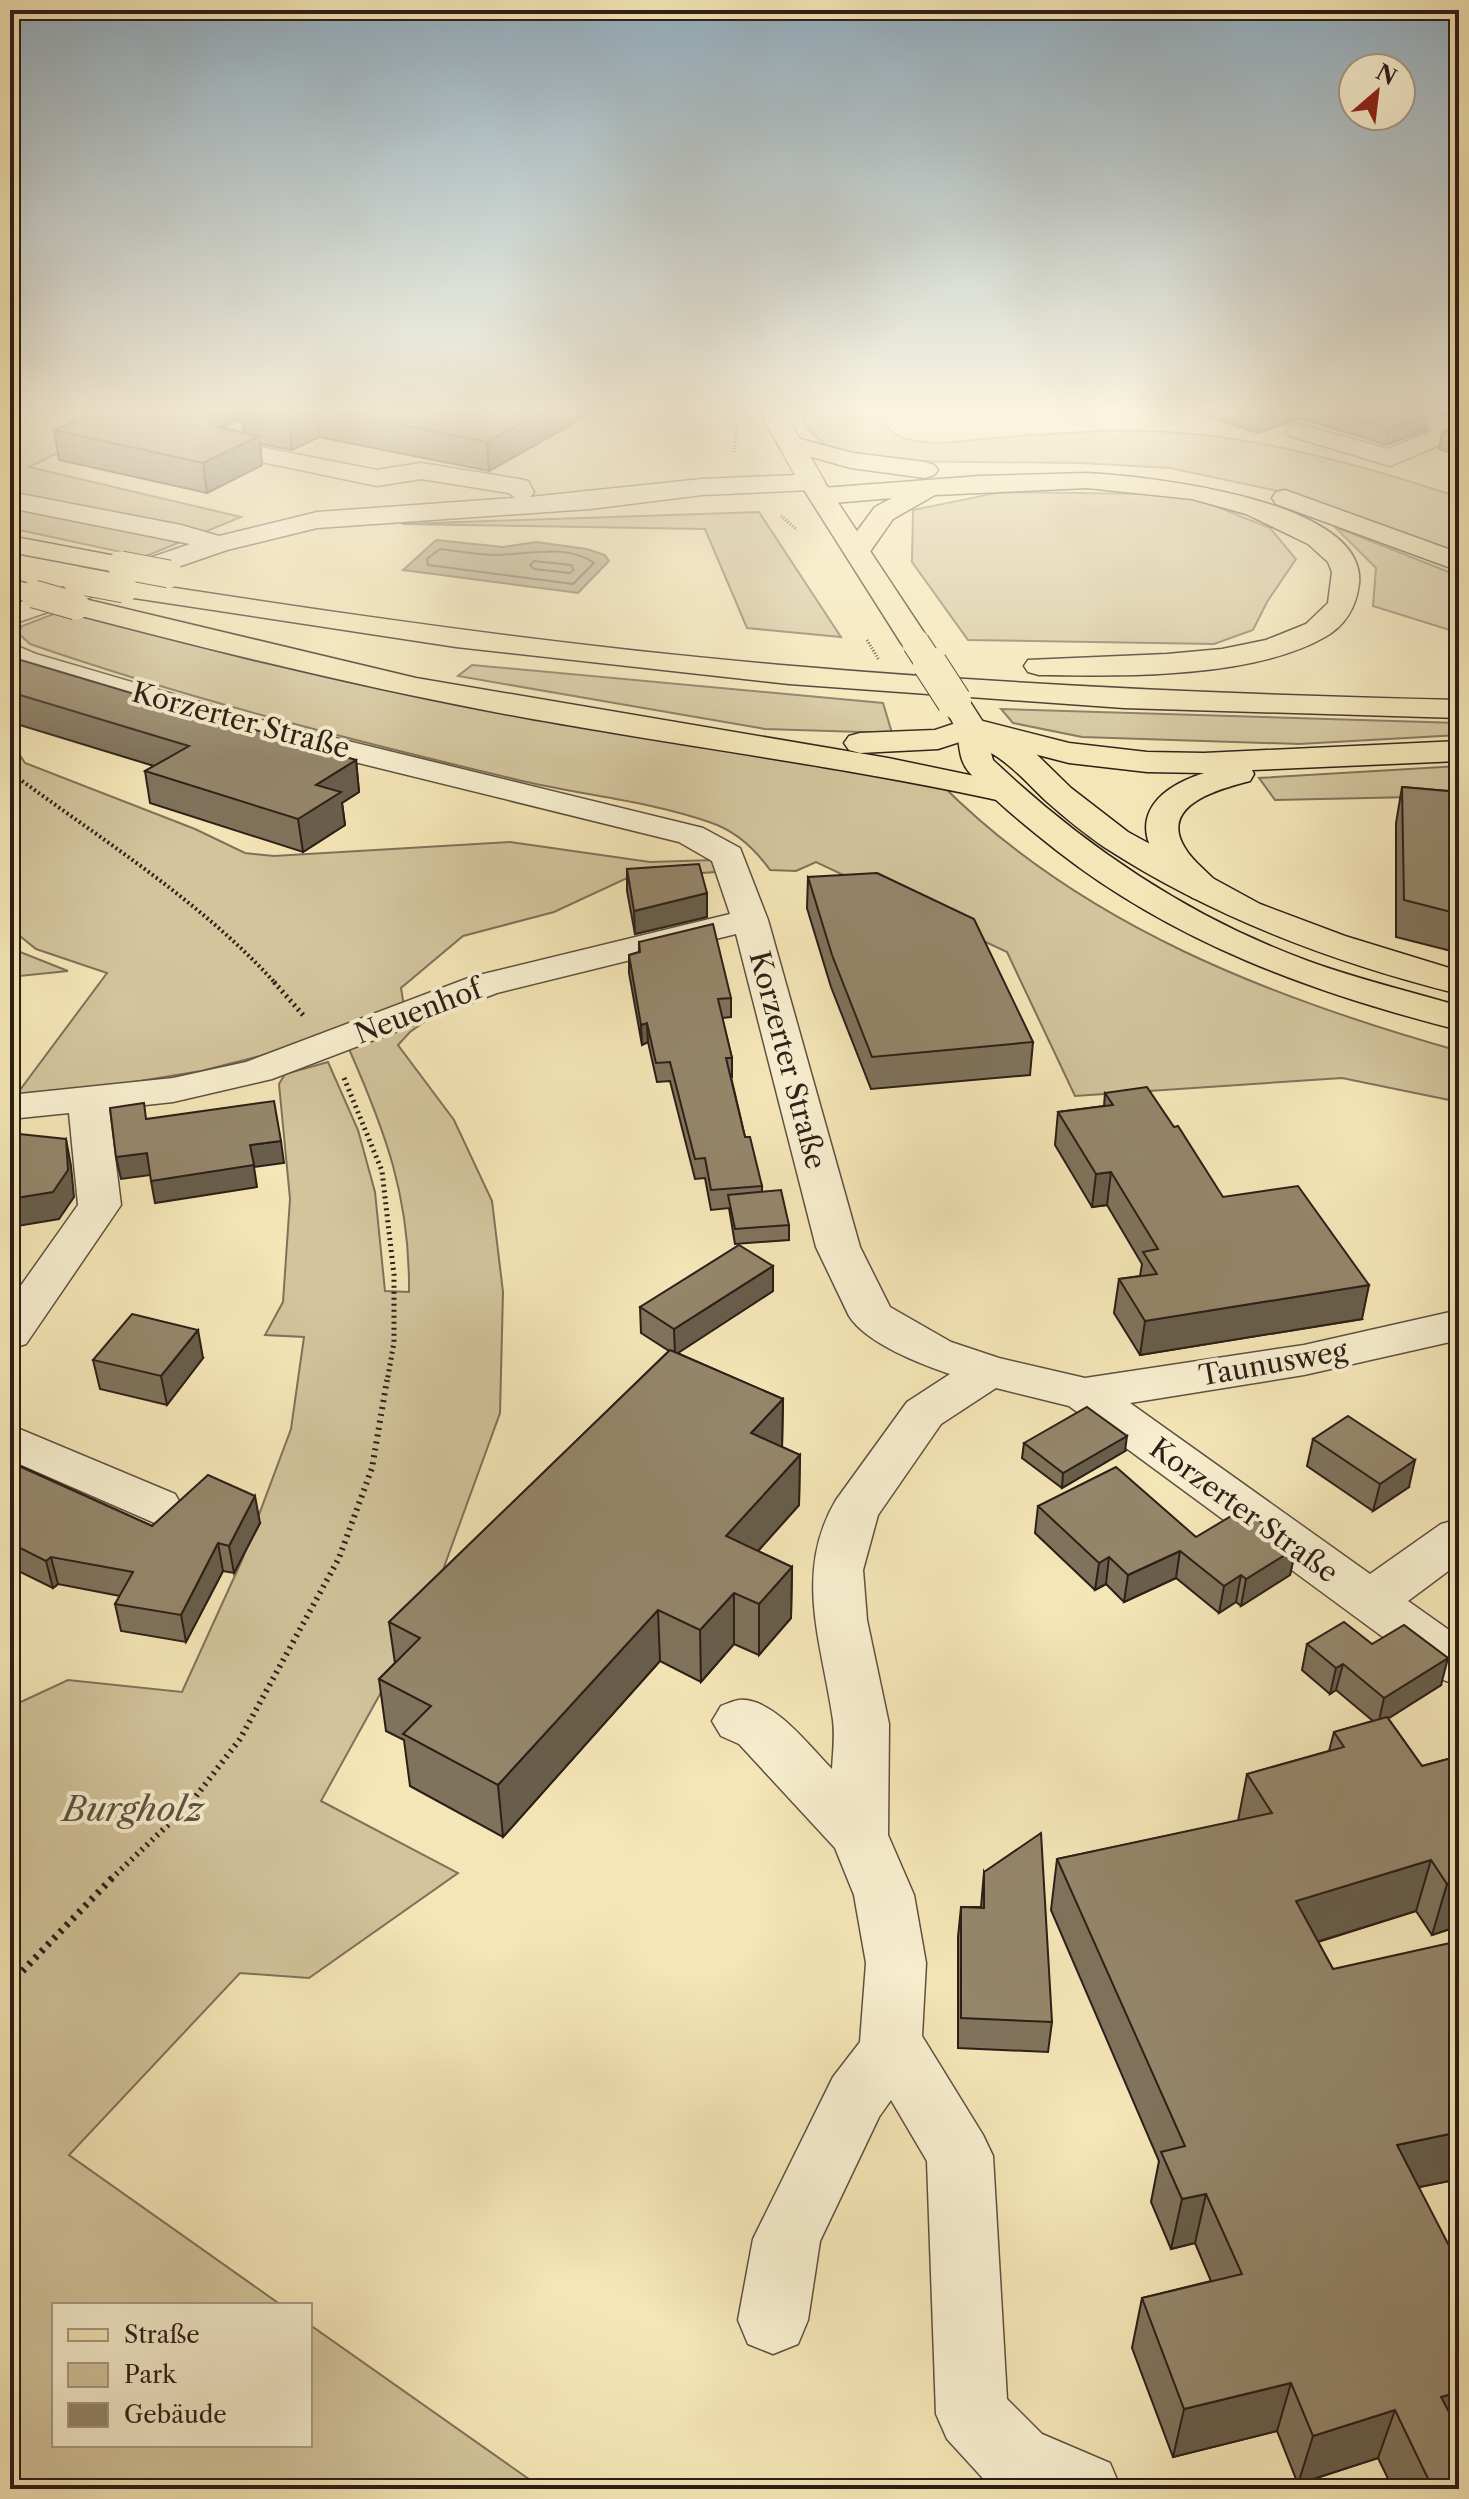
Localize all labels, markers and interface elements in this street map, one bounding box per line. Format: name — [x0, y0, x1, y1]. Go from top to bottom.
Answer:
north arrow — [1337, 52, 1417, 132]
text: N — [1371, 58, 1401, 91]
street label: Korzerter Straße — [128, 675, 354, 765]
street label: Korzerter Straße — [743, 947, 833, 1173]
street label: Neuenhof — [350, 970, 489, 1051]
street label: Taunusweg — [1196, 1333, 1350, 1393]
street label: Korzerter Straße — [1143, 1430, 1345, 1590]
park label: Burgholz — [60, 1788, 205, 1830]
legend — [52, 2303, 312, 2447]
text: Straße — [124, 2320, 200, 2349]
text: Park — [124, 2360, 177, 2389]
text: Gebäude — [124, 2400, 227, 2429]

